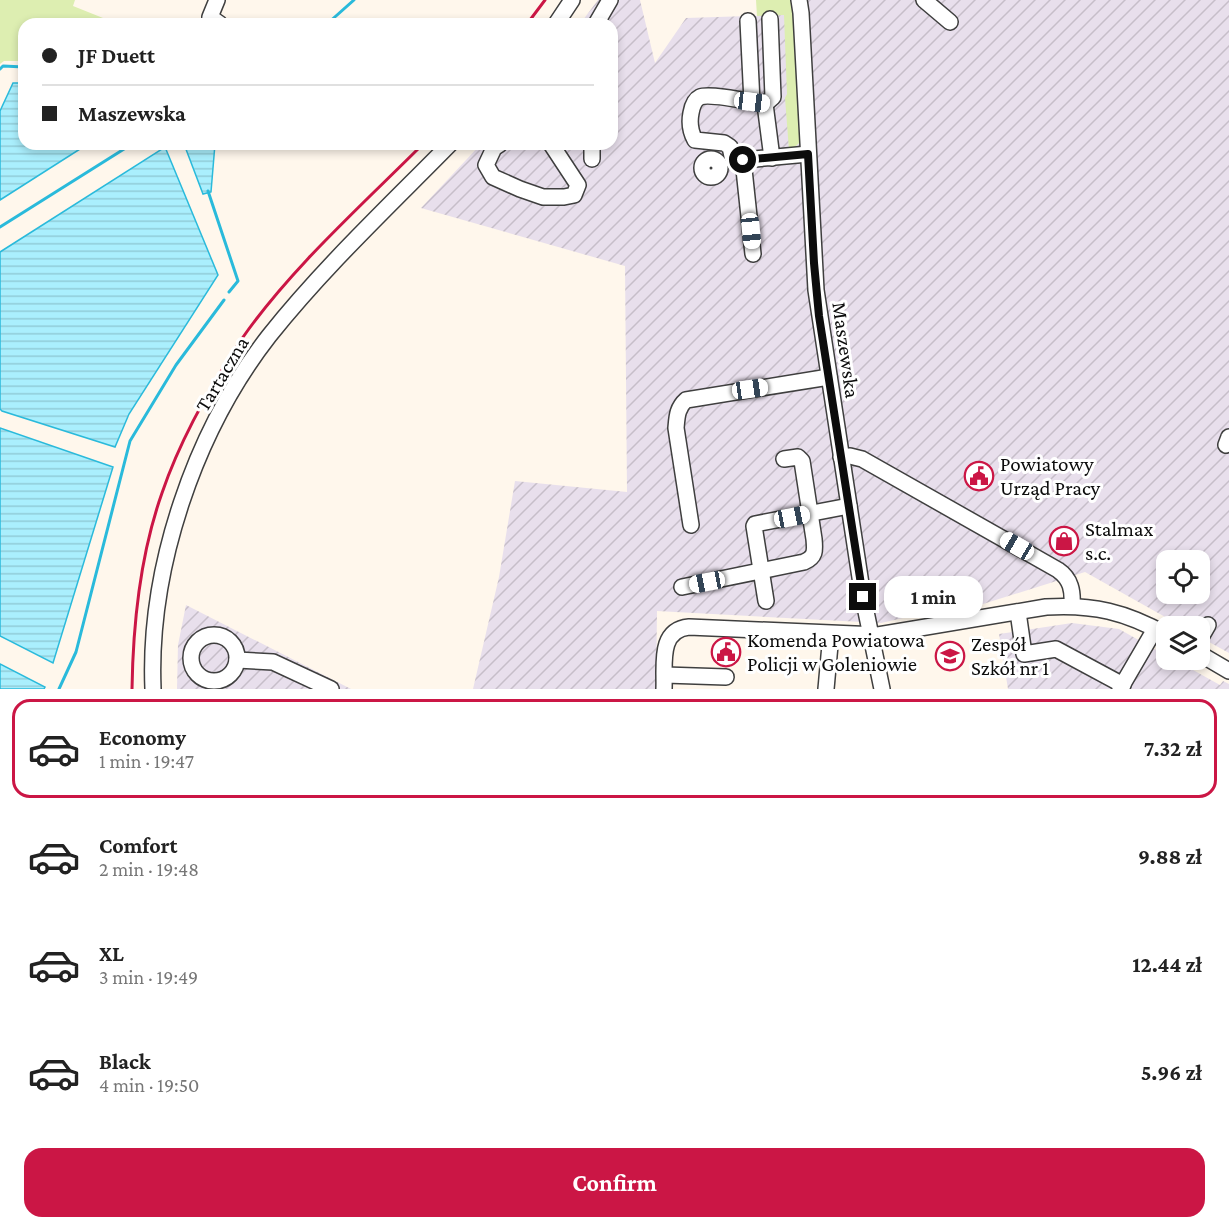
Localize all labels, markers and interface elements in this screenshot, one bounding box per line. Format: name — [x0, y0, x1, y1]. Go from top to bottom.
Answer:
text: JF Duett — [78, 43, 155, 68]
car — [733, 91, 771, 113]
text: Maszewska — [78, 101, 186, 126]
route start — [729, 146, 756, 173]
car — [740, 212, 762, 250]
street label: Maszewska — [827, 300, 865, 400]
street label: Tartaczna — [190, 332, 254, 416]
car — [731, 378, 769, 400]
place label: Powiatowy Urząd Pracy — [1000, 452, 1101, 500]
public building icon: Powiatowy Urząd Pracy — [963, 460, 995, 492]
car — [773, 505, 811, 529]
place label: Stalmax s.c. — [1085, 517, 1154, 565]
shop icon: Stalmax s.c. — [1048, 525, 1080, 557]
car — [997, 529, 1037, 563]
map controls — [1156, 550, 1210, 670]
button: locate — [1156, 550, 1210, 604]
car — [688, 570, 726, 594]
callout: 1 min — [884, 576, 983, 618]
route end — [849, 583, 876, 610]
text: 1 min — [911, 586, 956, 608]
button: layers — [1156, 616, 1210, 670]
place label: Komenda Powiatowa Policji w Goleniowie — [747, 628, 925, 676]
place label: Zespół Szkół nr 1 — [971, 632, 1049, 680]
public building icon: Komenda Powiatowa Policji w Goleniowie — [710, 636, 742, 668]
school or university icon: Zespół Szkół nr 1 — [934, 640, 966, 672]
icon: car — [27, 722, 81, 776]
text: Economy — [99, 725, 186, 750]
text: 7.32 zł — [1144, 736, 1202, 761]
text: 1 min · 19:47 — [99, 750, 194, 772]
icon: car — [27, 830, 81, 884]
text: Comfort — [99, 833, 177, 858]
text: 9.88 zł — [1138, 844, 1202, 869]
text: 2 min · 19:48 — [99, 858, 199, 880]
icon: car — [27, 938, 81, 992]
text: XL — [99, 941, 124, 966]
text: 12.44 zł — [1132, 952, 1202, 977]
text: 3 min · 19:49 — [99, 966, 198, 988]
icon: car — [27, 1046, 81, 1100]
text: Black — [99, 1049, 151, 1074]
text: 5.96 zł — [1141, 1060, 1202, 1085]
text: 4 min · 19:50 — [99, 1074, 199, 1096]
button: Confirm — [24, 1148, 1205, 1217]

